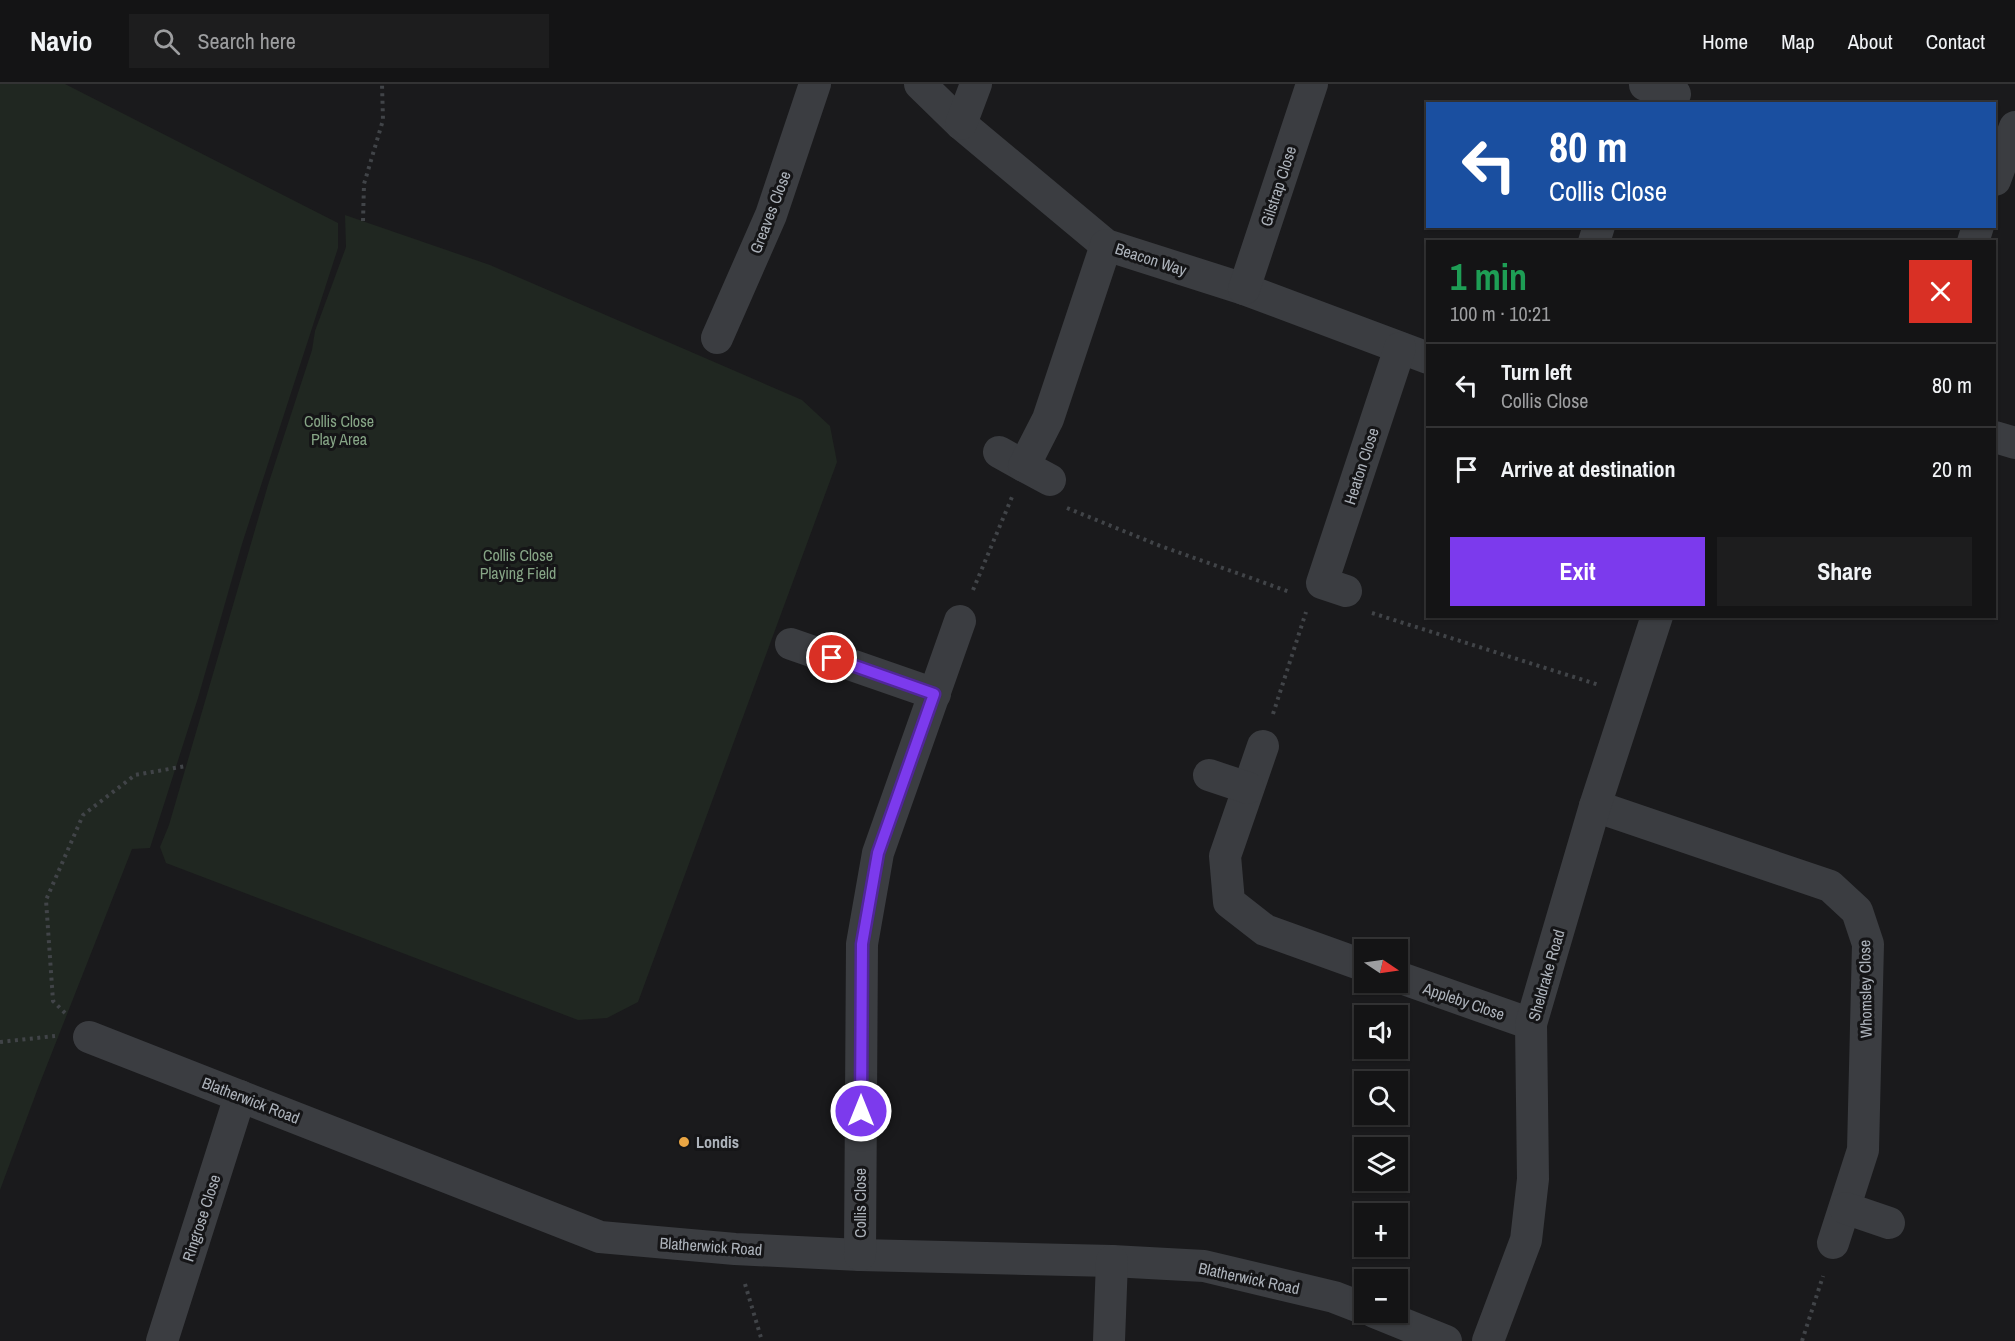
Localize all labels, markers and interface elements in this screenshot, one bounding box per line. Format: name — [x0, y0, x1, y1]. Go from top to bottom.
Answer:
search box — [129, 14, 549, 68]
text: Navio — [30, 22, 93, 60]
icon: search — [150, 25, 183, 58]
text: Search here — [198, 26, 296, 56]
text: Home — [1702, 27, 1748, 56]
text: Map — [1781, 27, 1815, 56]
text: About — [1848, 27, 1893, 56]
text: Contact — [1926, 27, 1985, 56]
text: 80 m — [1549, 119, 1628, 175]
icon: left — [1450, 126, 1528, 204]
street label: Gilstrap Close — [1255, 143, 1301, 229]
street label: Greaves Close — [744, 168, 796, 256]
text: Collis Close — [1549, 173, 1667, 209]
street label: Beacon Way — [1112, 237, 1190, 281]
text: 1 min — [1450, 253, 1527, 301]
button: close — [1909, 260, 1972, 323]
text: 100 m · 10:21 — [1450, 300, 1550, 327]
text: Turn left — [1501, 357, 1572, 387]
icon: left — [1450, 369, 1483, 402]
text: 80 m — [1932, 370, 1972, 400]
text: Collis Close — [1501, 387, 1588, 414]
park label: Collis Close Play Area — [304, 410, 374, 450]
street label: Heaton Close — [1338, 425, 1384, 507]
icon: arrive — [1450, 453, 1483, 486]
text: Arrive at destination — [1501, 454, 1675, 484]
text: 20 m — [1932, 454, 1972, 484]
button: Exit — [1450, 537, 1705, 606]
button: Share — [1717, 537, 1972, 606]
park label: Collis Close Playing Field — [480, 544, 556, 584]
pin — [806, 632, 857, 683]
icon: arrive — [815, 641, 848, 674]
street label: Sheldrake Road — [1522, 927, 1570, 1023]
north arrow — [1354, 939, 1408, 993]
map controls — [1354, 939, 1408, 1323]
street label: Whomsley Close — [1853, 940, 1877, 1038]
street label: Appleby Close — [1419, 977, 1508, 1025]
button: sound — [1354, 1005, 1408, 1059]
street label: Blatherwick Road — [199, 1071, 303, 1129]
button: search — [1354, 1071, 1408, 1125]
position arrow — [829, 1079, 893, 1143]
place label: Londis — [696, 1131, 739, 1153]
marker: Londis — [677, 1135, 691, 1149]
button: layers — [1354, 1137, 1408, 1191]
street label: Collis Close — [849, 1168, 871, 1238]
street label: Ringrose Close — [177, 1172, 225, 1264]
button: + — [1354, 1203, 1408, 1257]
street label: Blatherwick Road — [659, 1231, 763, 1261]
street label: Blatherwick Road — [1196, 1257, 1302, 1299]
button: − — [1354, 1269, 1408, 1323]

